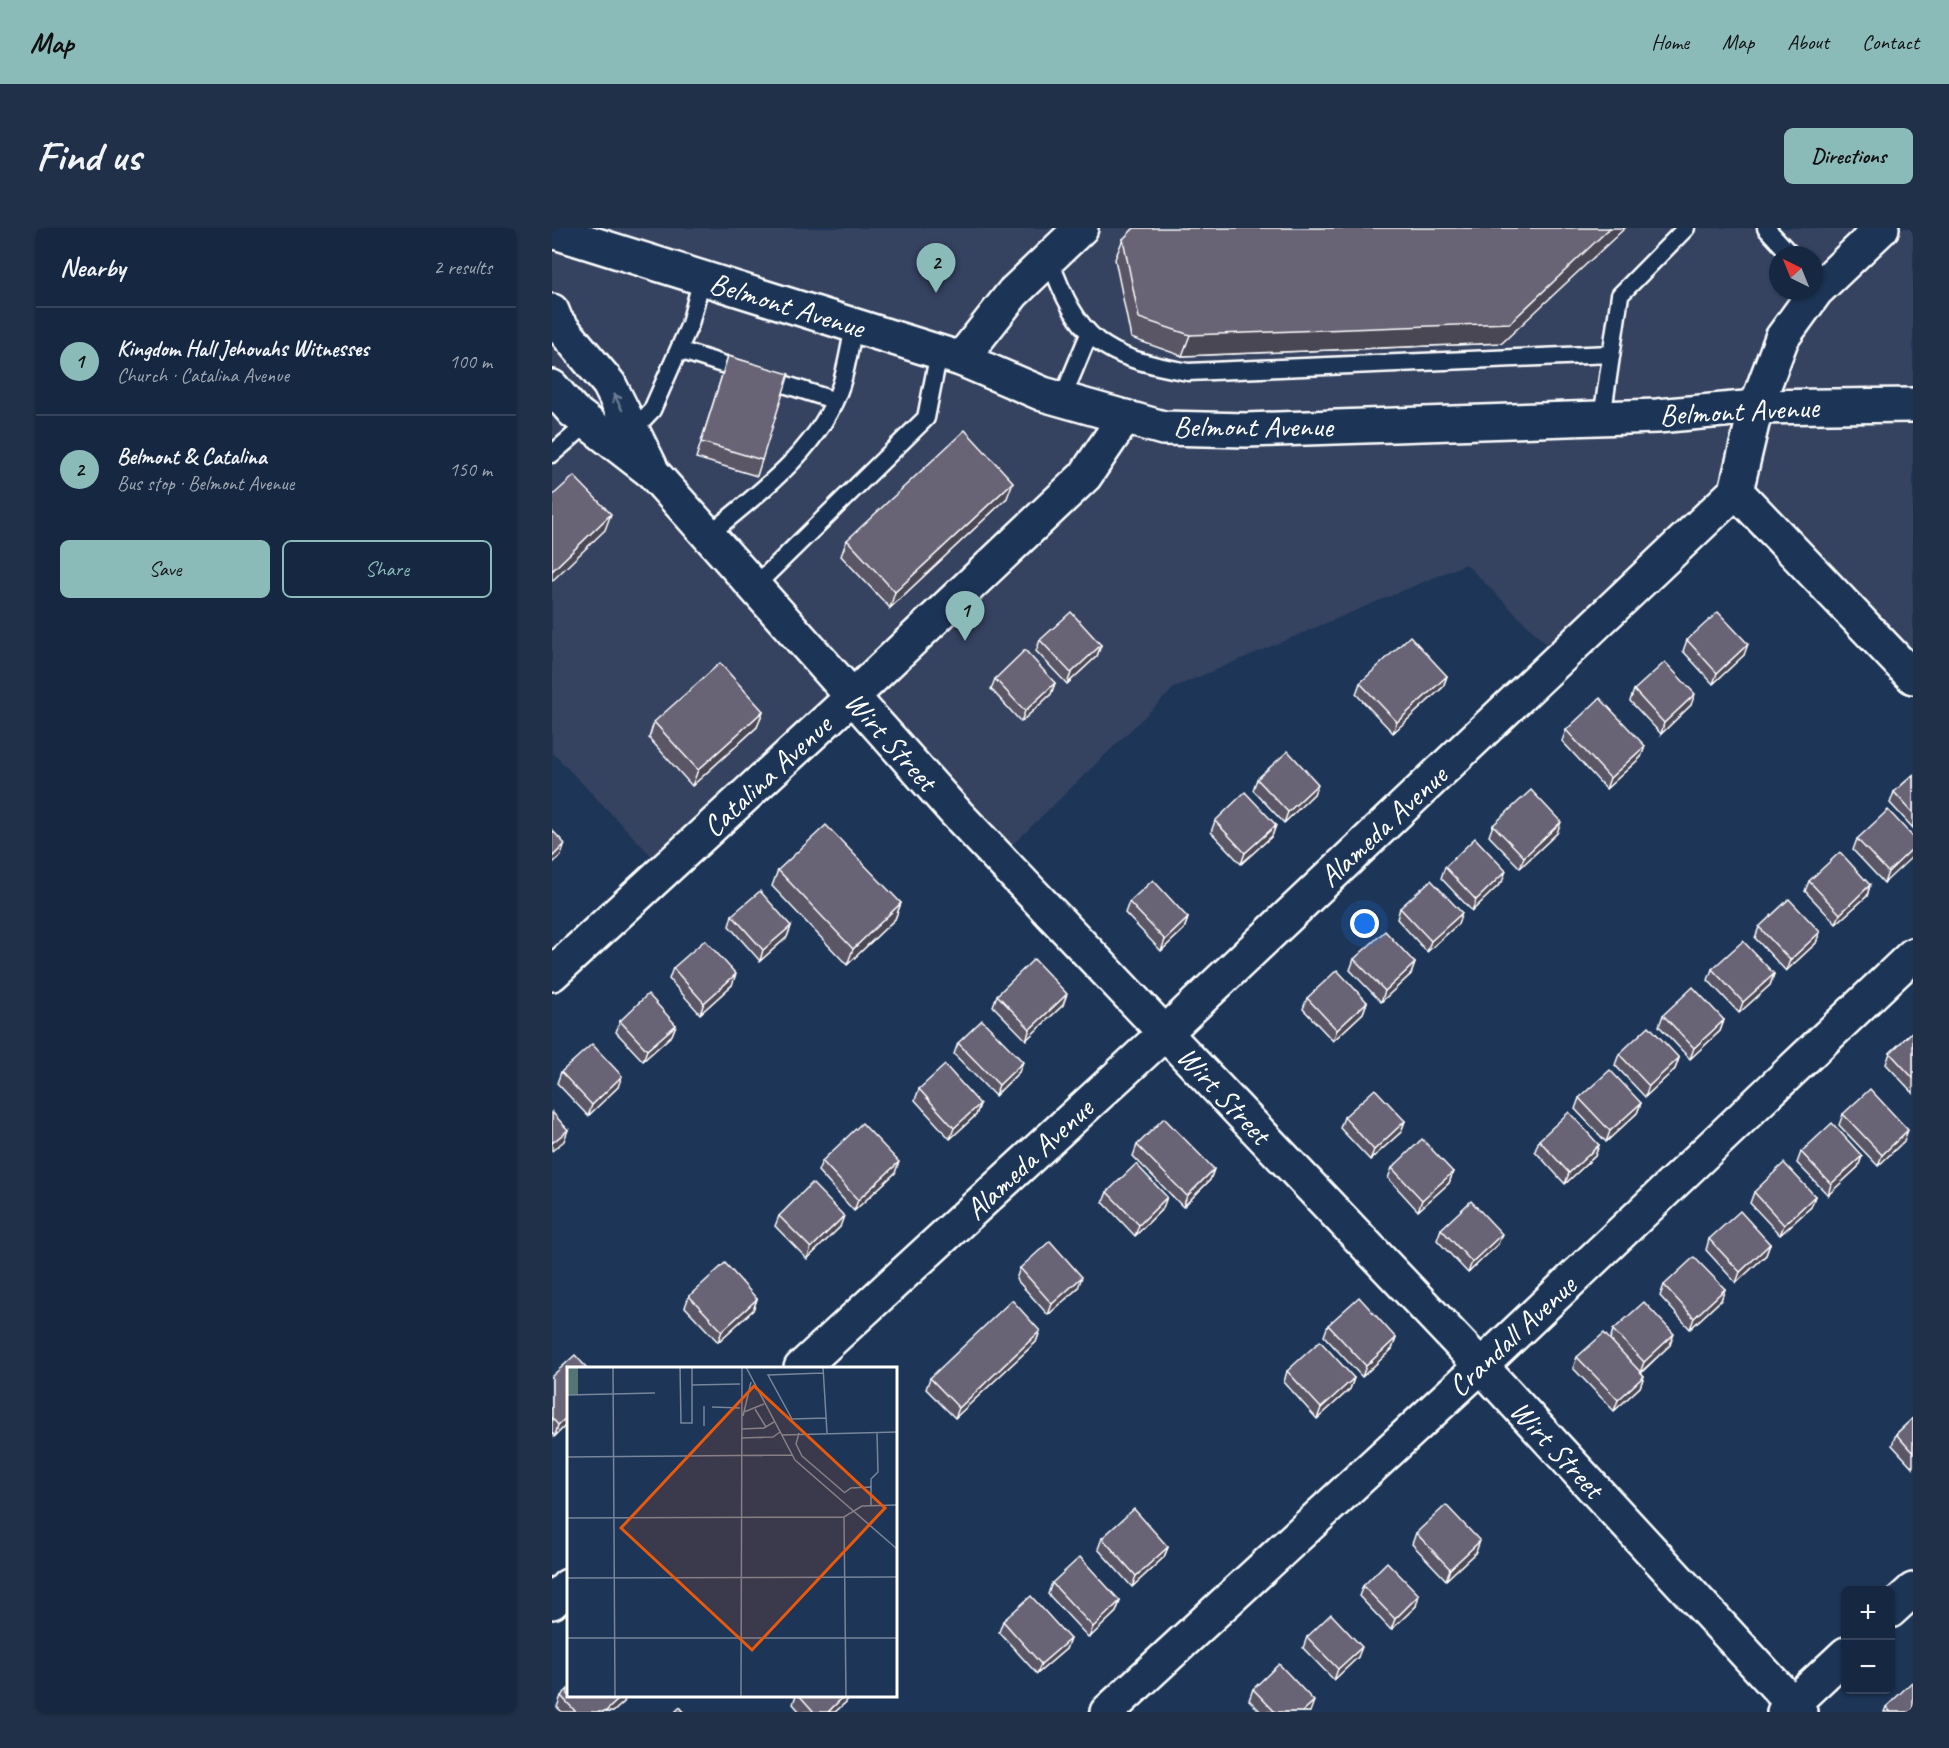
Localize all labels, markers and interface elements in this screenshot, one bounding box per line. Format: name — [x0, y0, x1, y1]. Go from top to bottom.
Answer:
text: Map — [30, 25, 73, 60]
text: Home — [1651, 29, 1689, 55]
text: Map — [1722, 29, 1754, 55]
text: About — [1787, 29, 1829, 55]
text: Contact — [1862, 29, 1919, 55]
button: Directions — [1784, 128, 1913, 184]
text: Find us — [36, 130, 141, 183]
pin: 2 — [916, 244, 956, 293]
north arrow — [1769, 246, 1823, 300]
text: Nearby — [60, 251, 125, 284]
text: 2 results — [433, 255, 492, 280]
street label: Belmont Avenue — [705, 264, 871, 347]
text: Kingdom Hall Jehovahs Witnesses — [117, 335, 369, 363]
text: 1 — [75, 349, 84, 374]
text: 100 m — [449, 349, 492, 374]
text: Church · Catalina Avenue — [117, 363, 289, 388]
street label: Belmont Avenue — [1658, 388, 1822, 434]
one-way arrow — [611, 393, 623, 411]
street label: Belmont Avenue — [1173, 407, 1335, 445]
text: Belmont & Catalina — [117, 443, 267, 471]
text: 2 — [75, 457, 84, 482]
text: 150 m — [449, 457, 492, 482]
text: Bus stop · Belmont Avenue — [117, 471, 294, 496]
button: Save — [60, 540, 270, 598]
button: Share — [282, 540, 492, 598]
pin: 1 — [946, 592, 984, 641]
street label: Wirt Street — [836, 683, 948, 801]
street label: Catalina Avenue — [695, 705, 841, 845]
street label: Alameda Avenue — [1311, 755, 1457, 895]
your location — [1350, 909, 1379, 938]
street label: Wirt Street — [1169, 1038, 1281, 1154]
street label: Alameda Avenue — [957, 1088, 1103, 1228]
street label: Crandall Avenue — [1440, 1266, 1586, 1405]
inset map — [567, 1367, 897, 1697]
street label: Wirt Street — [1502, 1392, 1614, 1508]
map controls — [1841, 1586, 1895, 1694]
button: + — [1841, 1586, 1895, 1640]
button: − — [1841, 1640, 1895, 1694]

